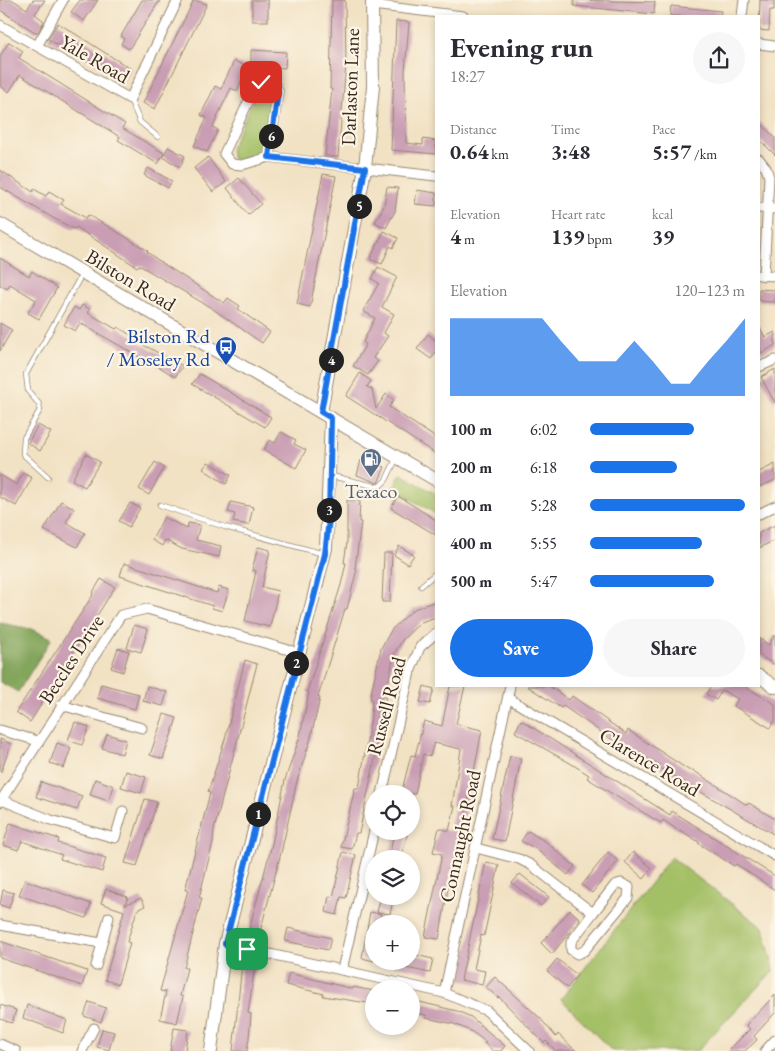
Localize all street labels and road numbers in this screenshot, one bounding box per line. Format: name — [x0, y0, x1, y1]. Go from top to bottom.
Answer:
street label: Darlaston Lane — [335, 28, 365, 146]
street label: Yale Road — [56, 29, 135, 90]
street label: Bilston Road — [81, 243, 182, 317]
street label: Beccles Drive — [33, 609, 110, 708]
street label: Russell Road — [360, 653, 412, 758]
street label: Clarence Road — [595, 722, 706, 803]
street label: Connaught Road — [433, 766, 487, 905]

